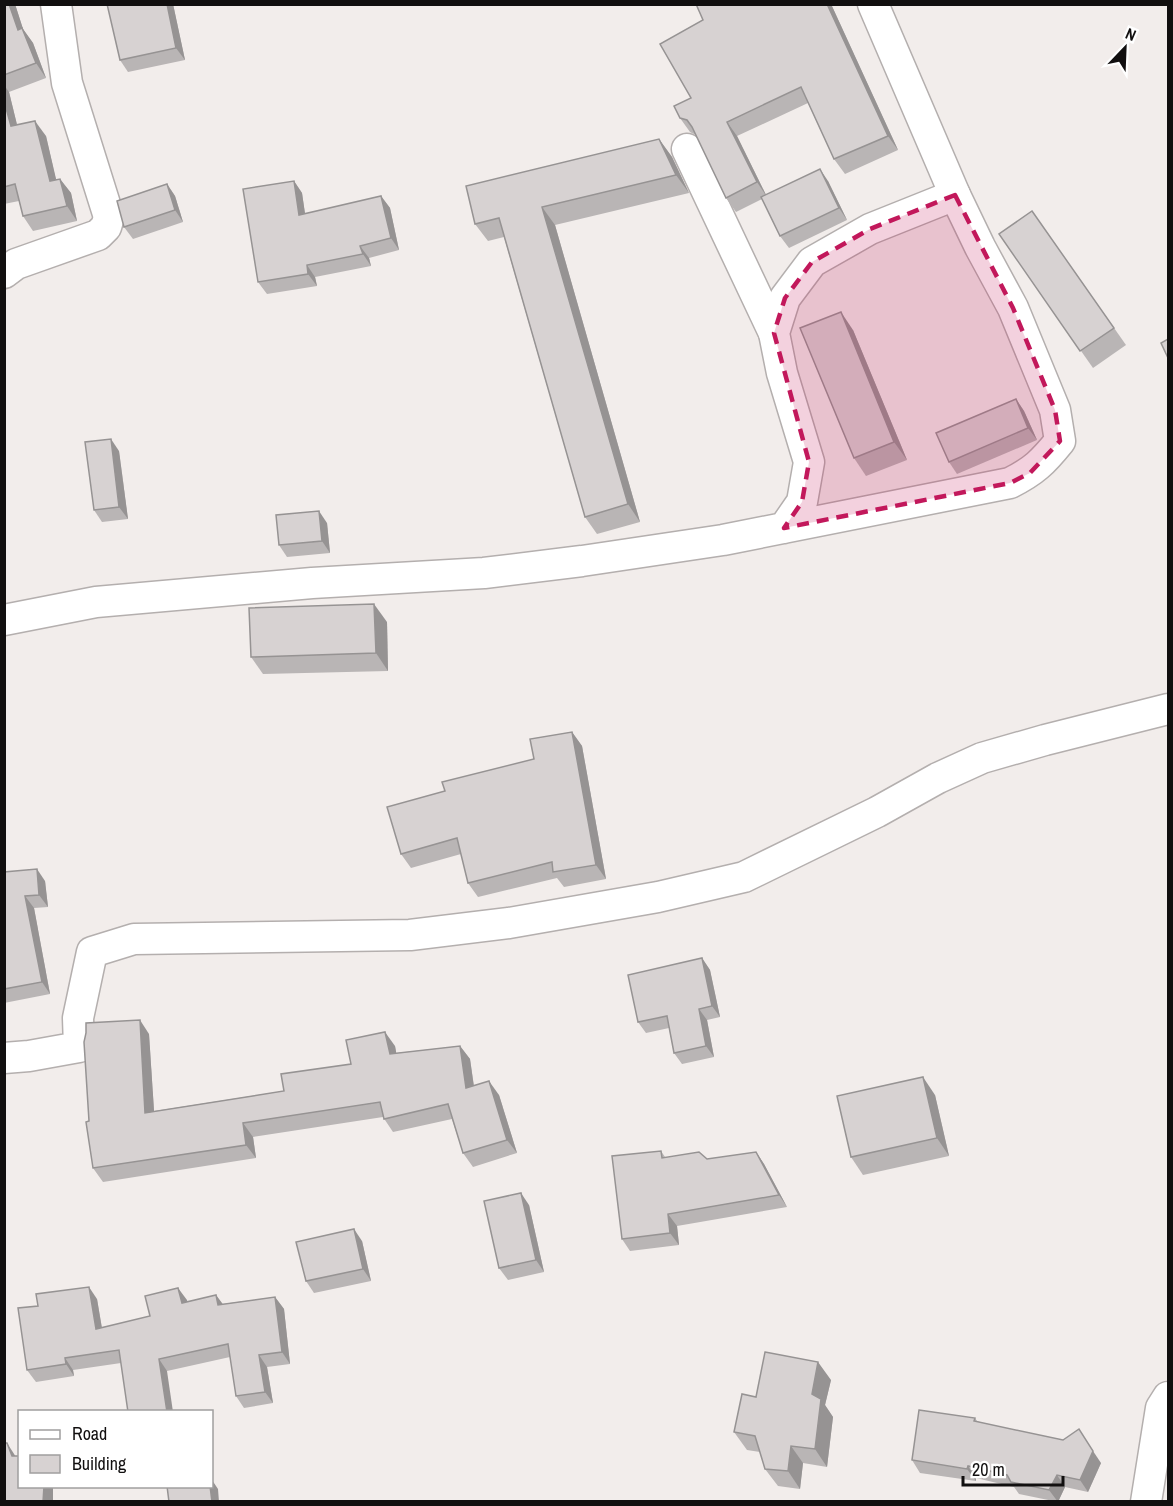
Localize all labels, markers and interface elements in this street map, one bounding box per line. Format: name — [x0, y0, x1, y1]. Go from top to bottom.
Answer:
north arrow — [1095, 18, 1155, 78]
text: N — [1122, 22, 1140, 46]
legend — [18, 1410, 213, 1488]
text: Road — [72, 1421, 107, 1446]
scale bar — [963, 1449, 1064, 1487]
text: Building — [72, 1451, 127, 1476]
text: 20 m — [972, 1457, 1005, 1482]

